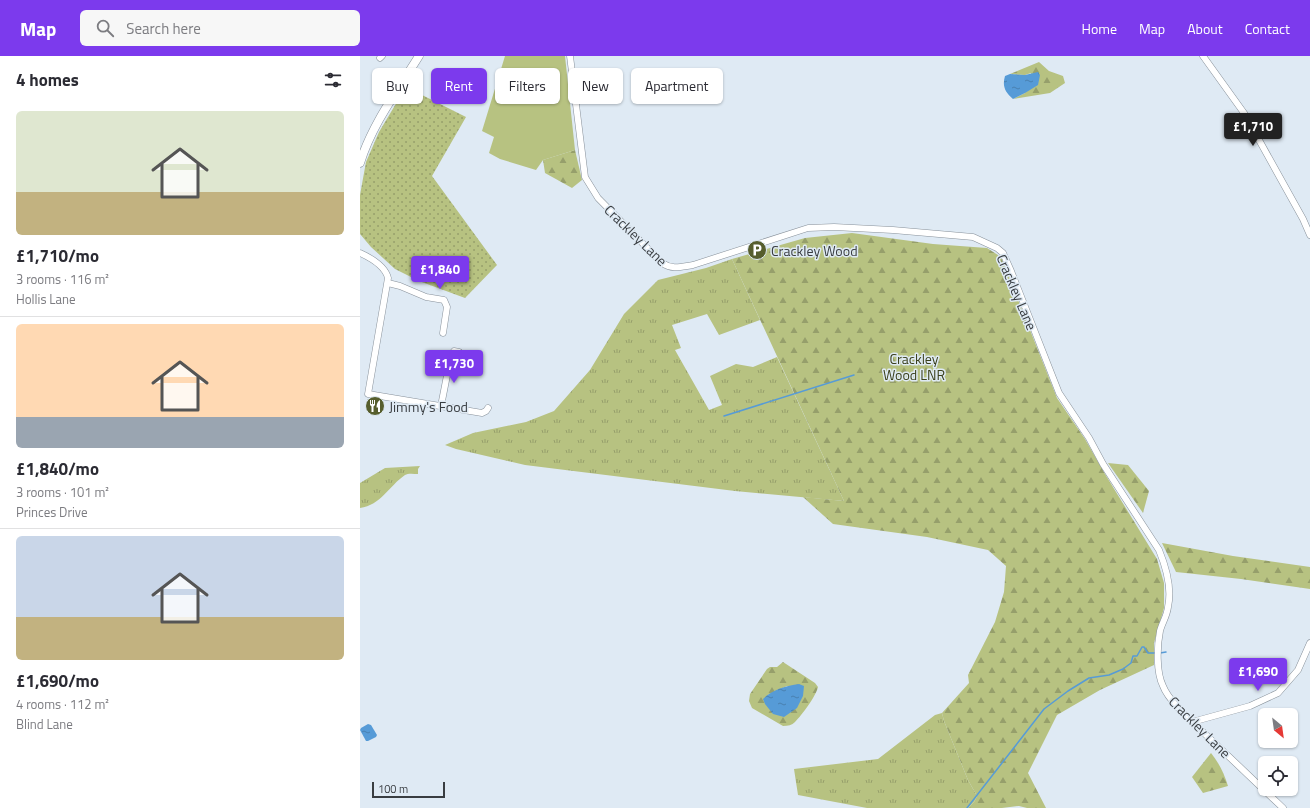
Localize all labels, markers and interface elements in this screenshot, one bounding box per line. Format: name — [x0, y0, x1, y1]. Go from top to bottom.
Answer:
search box — [80, 10, 360, 46]
text: Map — [20, 14, 56, 43]
icon: search — [94, 17, 116, 39]
text: Search here — [126, 17, 201, 40]
text: Home — [1082, 18, 1117, 39]
text: Map — [1139, 18, 1165, 39]
text: About — [1187, 18, 1223, 39]
text: Contact — [1245, 18, 1290, 39]
text: 4 homes — [16, 67, 79, 93]
chip: Buy — [372, 68, 423, 104]
chip: Rent — [431, 68, 487, 104]
chip: Filters — [495, 68, 560, 104]
chip: New — [568, 68, 623, 104]
chip: Apartment — [631, 68, 723, 104]
icon: filters — [322, 69, 344, 91]
pin: £1,710 — [1220, 113, 1286, 147]
text: £1,710 — [1233, 116, 1273, 136]
icon: home — [144, 137, 216, 209]
street label: Crackley Lane — [600, 199, 672, 271]
parking icon: Crackley Wood — [746, 239, 768, 261]
place label: Crackley Wood — [771, 240, 858, 261]
text: £1,710/mo — [16, 243, 99, 269]
street label: Crackley Lane — [992, 251, 1042, 333]
pin: £1,840 — [407, 256, 473, 290]
text: £1,840 — [420, 259, 460, 279]
text: 3 rooms · 116 m² — [16, 269, 109, 289]
text: Hollis Lane — [16, 289, 76, 309]
park label: Crackley Wood LNR — [883, 348, 945, 385]
icon: home — [144, 350, 216, 422]
pin: £1,730 — [421, 350, 487, 384]
text: £1,730 — [434, 353, 474, 373]
restaurant icon: Jimmy's Food — [364, 395, 386, 417]
place label: Jimmy's Food — [389, 396, 468, 417]
text: £1,840/mo — [16, 456, 99, 482]
text: 3 rooms · 101 m² — [16, 482, 109, 502]
text: Princes Drive — [16, 502, 88, 522]
icon: home — [144, 562, 216, 634]
pin: £1,690 — [1225, 658, 1291, 692]
text: £1,690 — [1238, 661, 1278, 681]
text: £1,690/mo — [16, 668, 99, 694]
street label: Crackley Lane — [1164, 691, 1236, 763]
text: 4 rooms · 112 m² — [16, 694, 109, 714]
north arrow — [1258, 708, 1298, 748]
map controls — [1258, 708, 1298, 796]
text: Blind Lane — [16, 714, 73, 734]
button: locate — [1258, 756, 1298, 796]
scale bar — [372, 780, 445, 799]
text: 100 m — [378, 781, 408, 797]

